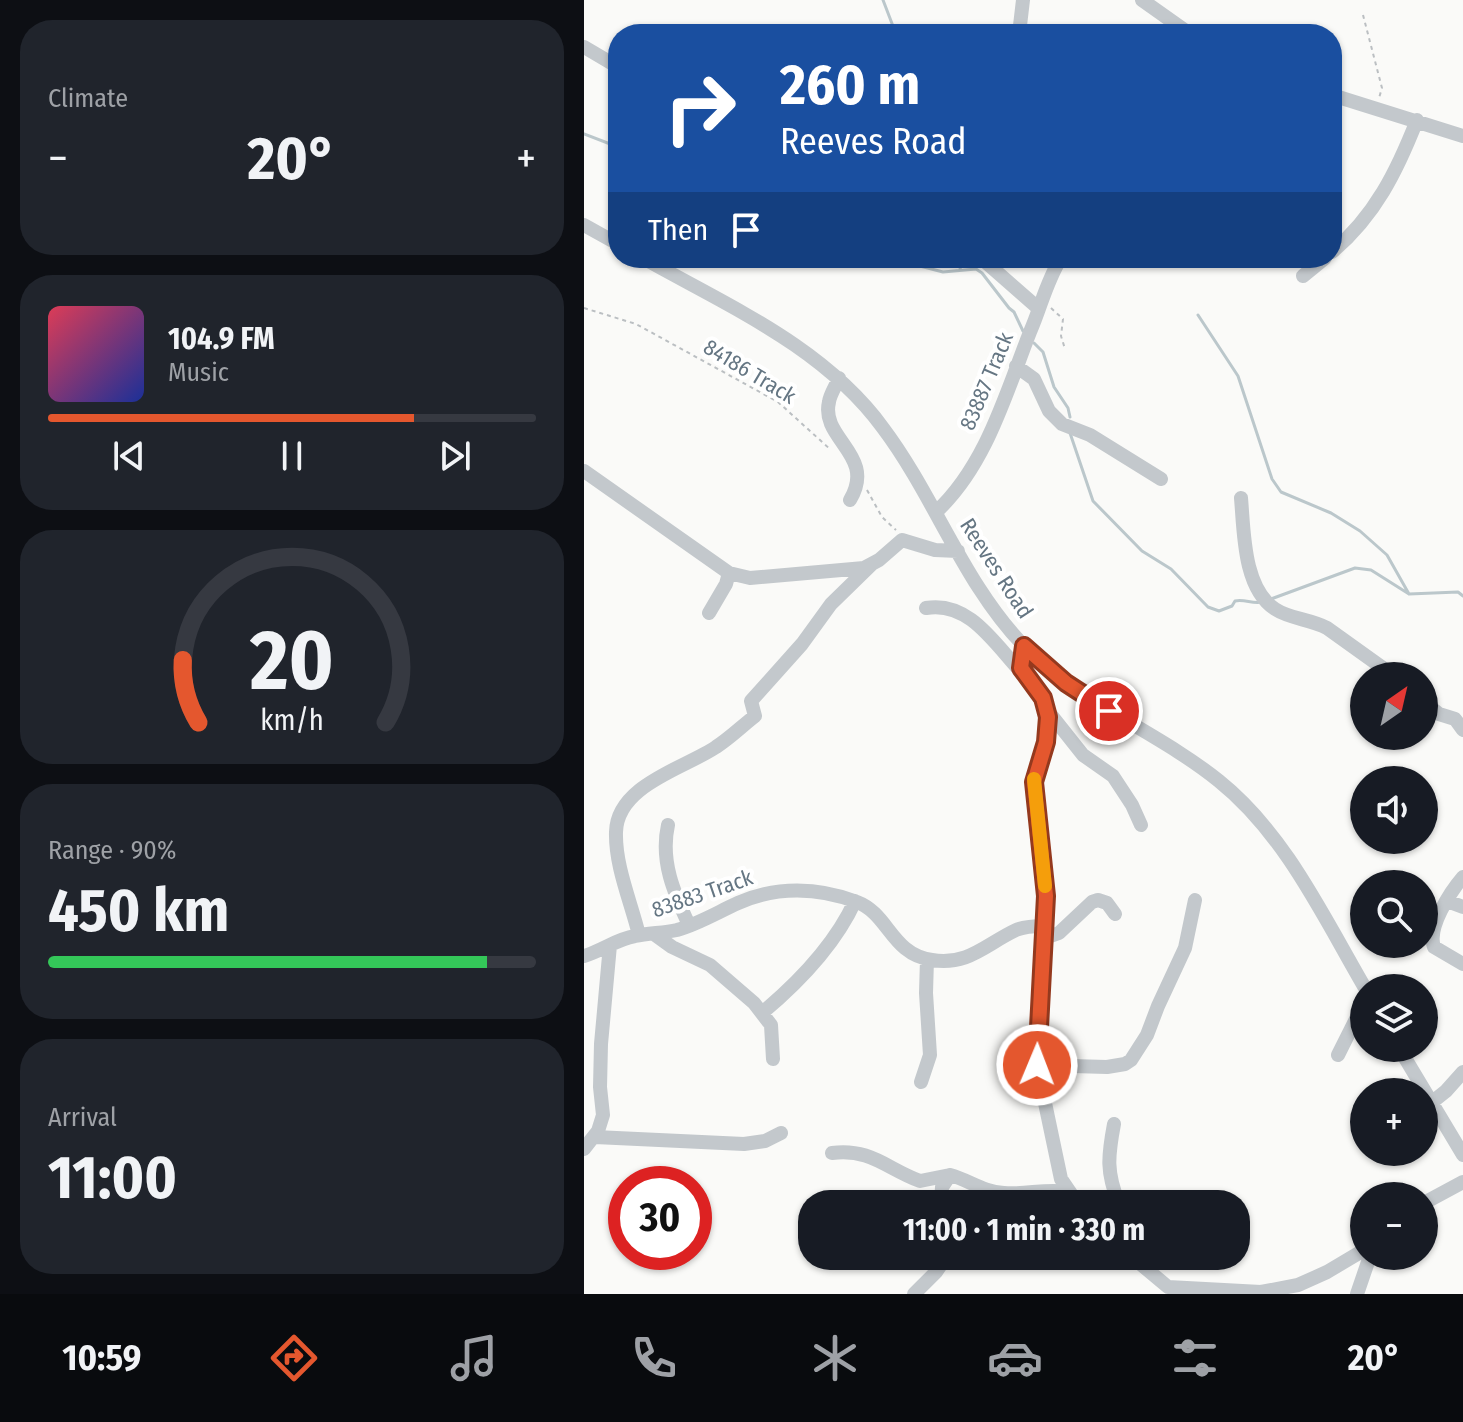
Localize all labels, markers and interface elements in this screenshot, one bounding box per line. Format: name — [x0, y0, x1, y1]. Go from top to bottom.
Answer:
text: 260 m — [780, 52, 920, 119]
icon: right — [648, 56, 752, 160]
text: Climate — [48, 83, 128, 114]
text: Reeves Road — [780, 120, 967, 164]
text: 20° — [248, 123, 336, 195]
text: − — [48, 132, 68, 185]
text: + — [516, 132, 536, 185]
icon: arrive — [724, 208, 768, 252]
text: Then — [648, 212, 708, 248]
text: 104.9 FM — [168, 321, 275, 357]
street label: 83887 Track — [954, 328, 1019, 434]
street label: 84186 Track — [699, 333, 802, 410]
text: Music — [168, 357, 229, 388]
icon: previous — [107, 434, 151, 478]
icon: pause — [270, 434, 314, 478]
icon: next — [433, 434, 477, 478]
street label: Reeves Road — [954, 513, 1039, 623]
text: 20 — [249, 611, 334, 711]
north arrow — [1350, 662, 1438, 750]
map controls — [1350, 662, 1438, 1270]
pin — [1075, 677, 1143, 745]
icon: arrive — [1087, 689, 1131, 733]
text: km/h — [260, 703, 324, 738]
button: sound — [1350, 766, 1438, 854]
text: Range · 90% — [48, 835, 176, 866]
street label: 83883 Track — [648, 863, 757, 923]
button: search — [1350, 870, 1438, 958]
text: 450 km — [48, 875, 229, 947]
button: layers — [1350, 974, 1438, 1062]
position arrow — [995, 1023, 1079, 1107]
button: + — [1350, 1078, 1438, 1166]
text: Arrival — [48, 1102, 117, 1133]
text: 11:00 — [48, 1142, 177, 1214]
speed limit sign: 30 — [608, 1166, 712, 1270]
button: − — [1350, 1182, 1438, 1270]
text: 11:00 · 1 min · 330 m — [903, 1212, 1145, 1248]
icon: directions — [266, 1330, 322, 1386]
icon: music — [446, 1330, 502, 1386]
icon: phone — [626, 1330, 682, 1386]
icon: climate — [807, 1330, 863, 1386]
icon: car — [987, 1330, 1043, 1386]
icon: filters — [1167, 1330, 1223, 1386]
text: 10:59 — [62, 1336, 141, 1380]
text: 20° — [1348, 1336, 1401, 1380]

